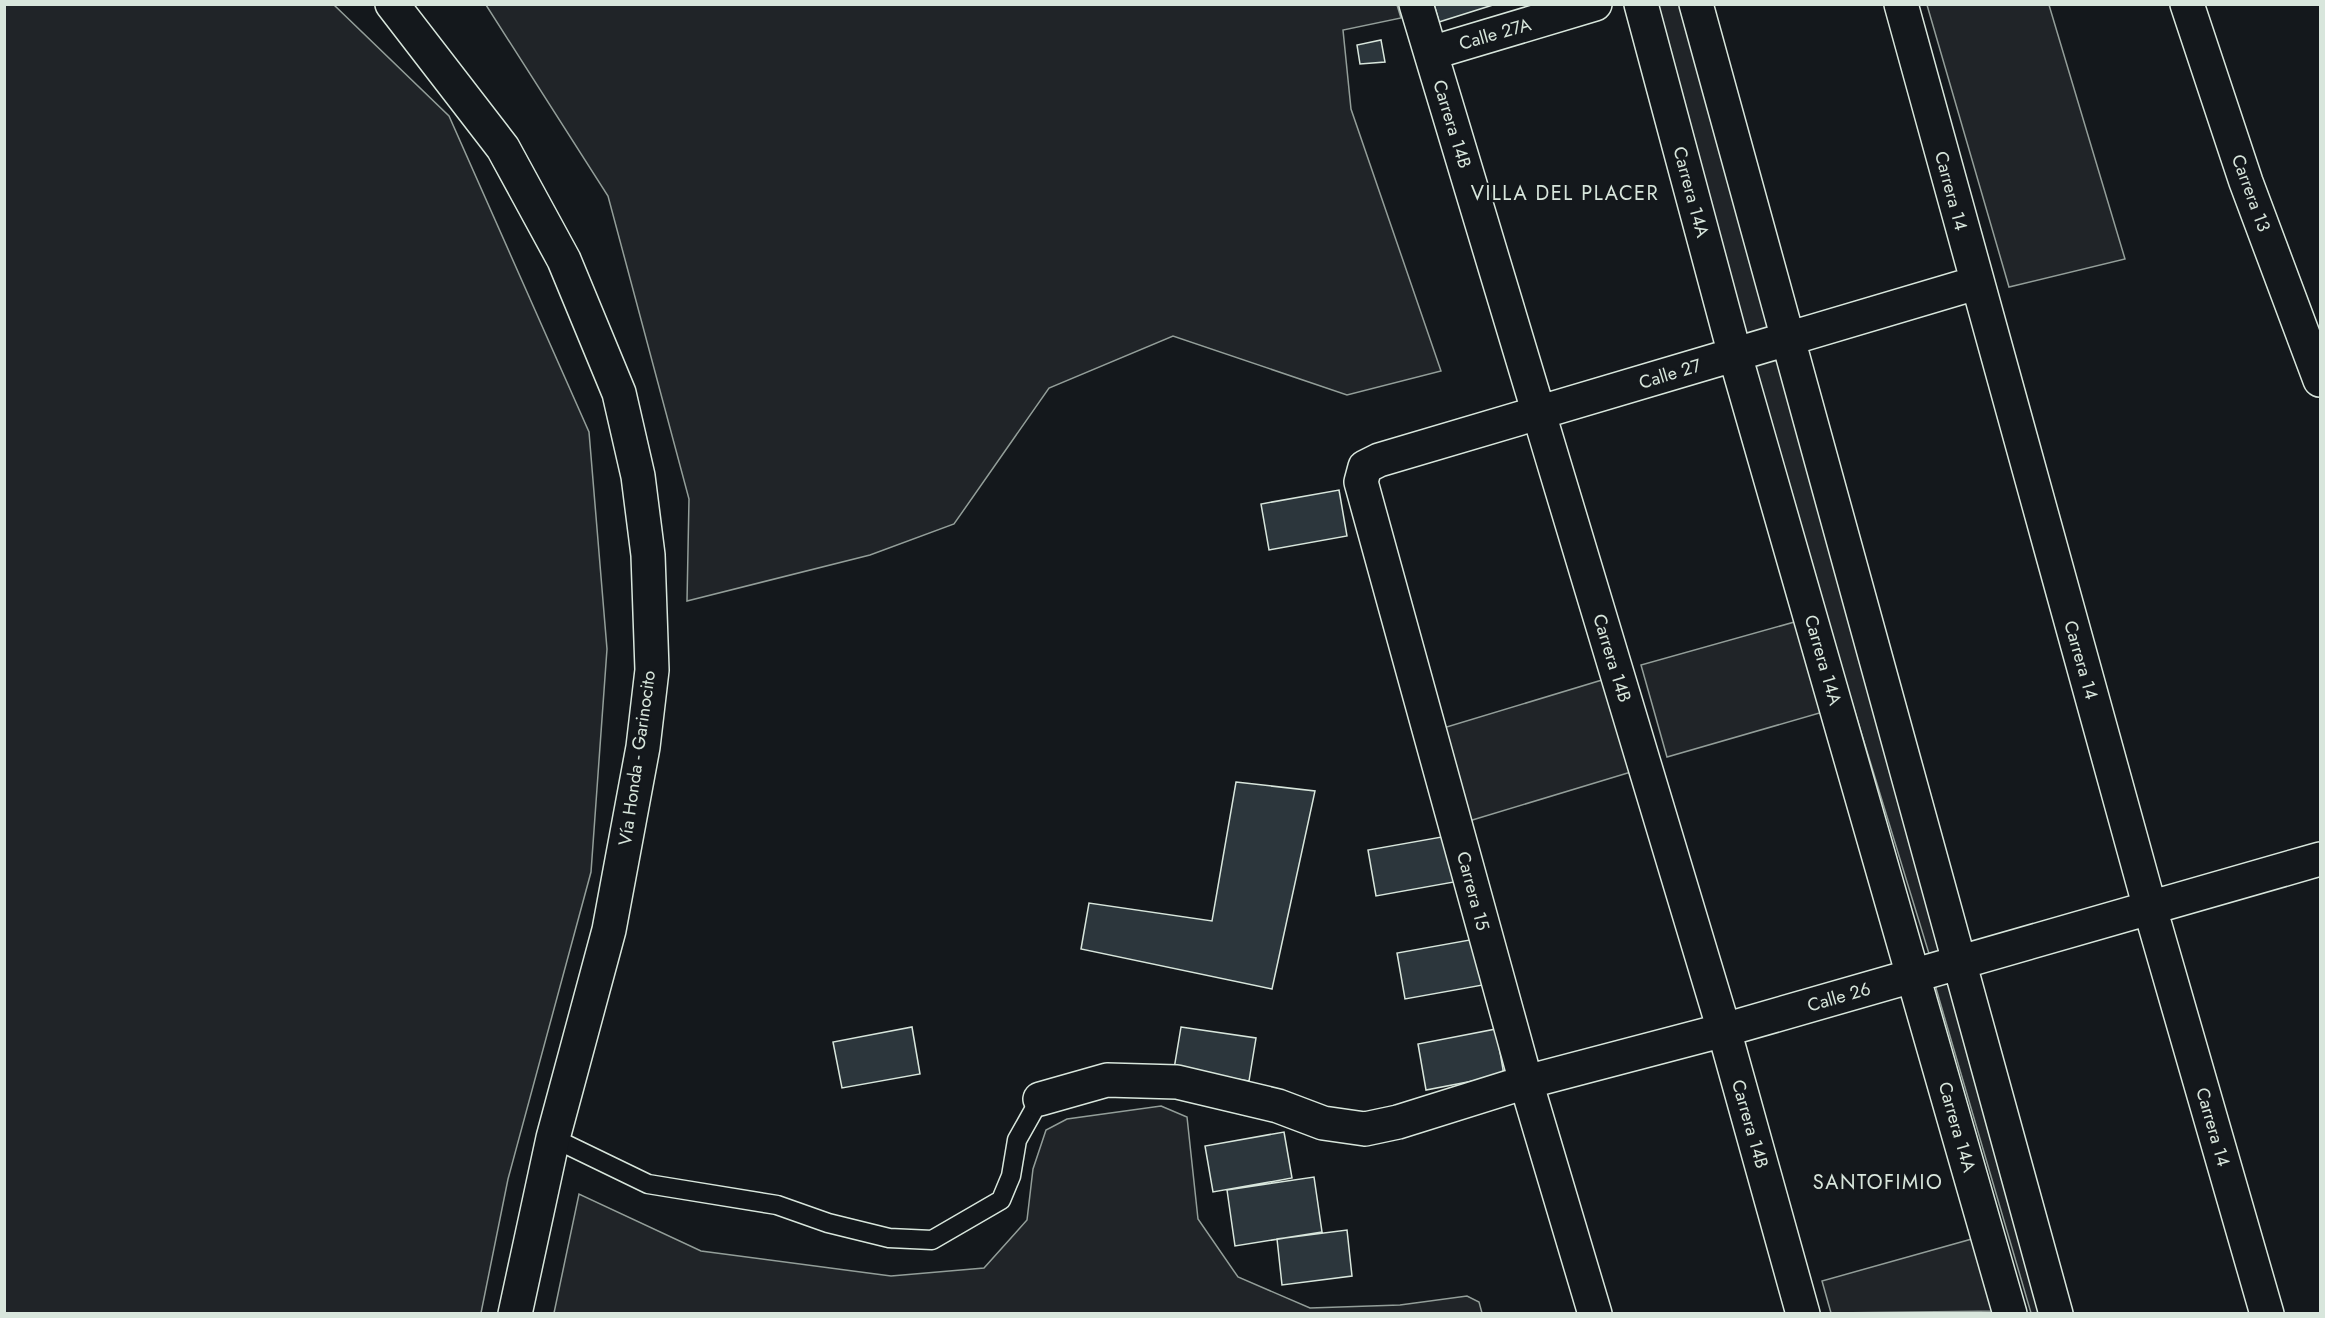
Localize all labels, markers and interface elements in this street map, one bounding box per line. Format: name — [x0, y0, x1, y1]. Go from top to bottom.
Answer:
street label: Calle 27A — [1456, 11, 1534, 57]
street label: Carrera 14B — [1426, 77, 1478, 171]
street label: Carrera 14A — [1666, 144, 1716, 240]
street label: Carrera 14 — [1928, 148, 1974, 234]
street label: Carrera 13 — [2225, 151, 2277, 235]
district label: VILLA DEL PLACER — [1471, 179, 1659, 208]
street label: Calle 27 — [1636, 352, 1705, 396]
street label: Carrera 14B — [1586, 611, 1638, 705]
street label: Carrera 14A — [1798, 612, 1848, 708]
street label: Carrera 14 — [2057, 617, 2105, 703]
street label: Vía Honda - Garinocito — [612, 669, 662, 847]
street label: Carrera 15 — [1450, 849, 1496, 933]
street label: Calle 26 — [1804, 976, 1874, 1018]
street label: Carrera 14B — [1725, 1077, 1775, 1171]
street label: Carrera 14A — [1932, 1079, 1982, 1175]
street label: Carrera 14 — [2189, 1084, 2237, 1170]
district label: SANTOFIMIO — [1813, 1168, 1943, 1197]

